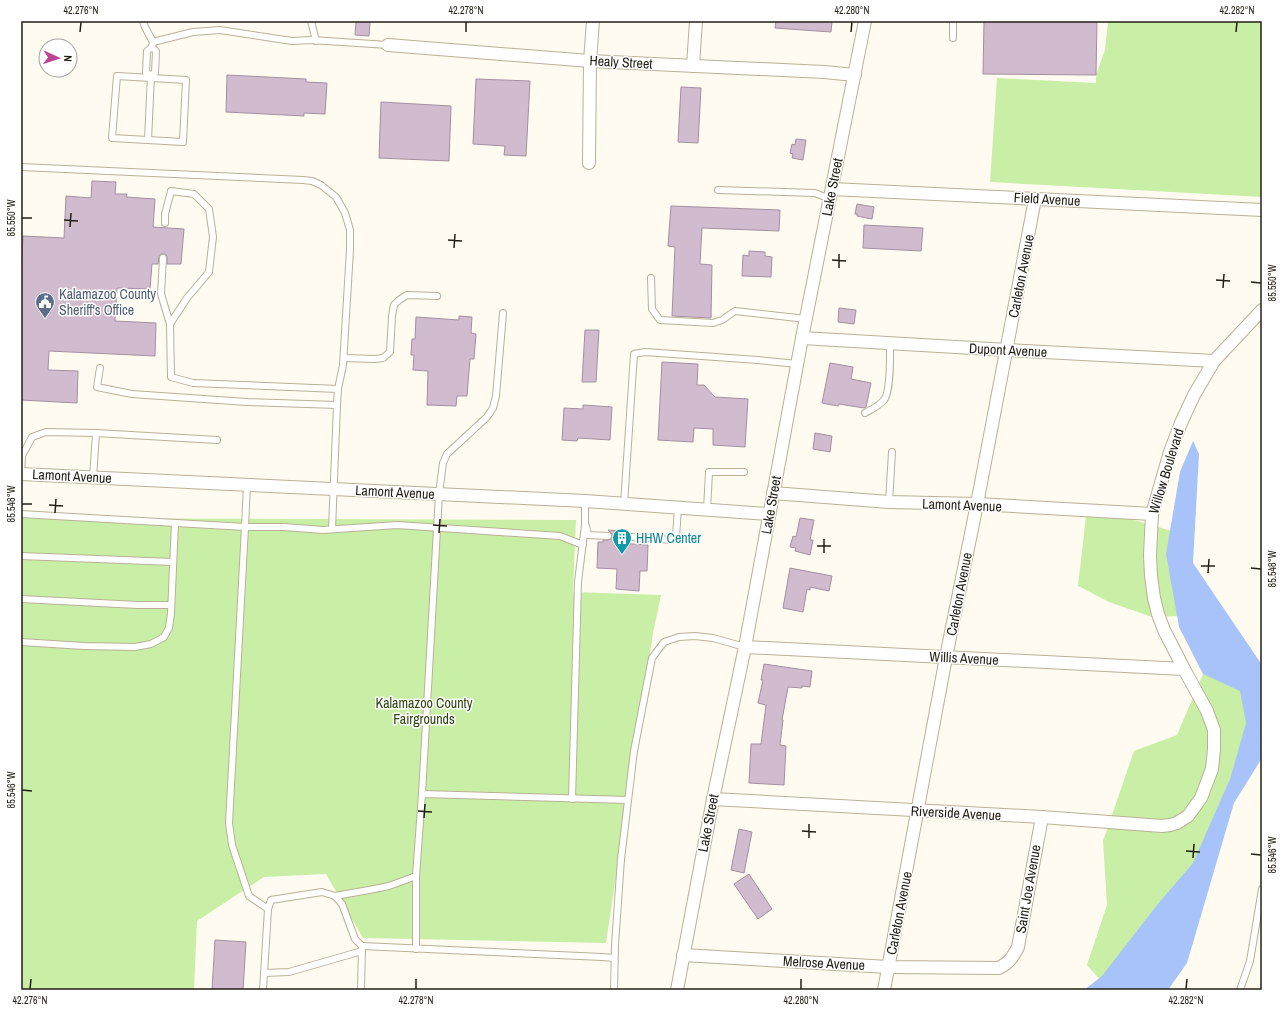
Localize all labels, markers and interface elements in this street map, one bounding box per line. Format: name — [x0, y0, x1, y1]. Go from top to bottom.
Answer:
text: 42.276°N — [64, 4, 99, 17]
text: 42.278°N — [449, 4, 484, 17]
text: 42.280°N — [835, 4, 870, 17]
text: 42.282°N — [1220, 4, 1255, 17]
north arrow — [38, 38, 78, 78]
street label: Healy Street — [589, 51, 653, 73]
text: N — [61, 55, 75, 62]
street label: Lake Street — [818, 156, 846, 218]
street label: Field Avenue — [1013, 188, 1081, 210]
text: 85.550°W — [5, 199, 18, 236]
street label: Carleton Avenue — [1004, 233, 1038, 319]
text: 85.550°W — [1266, 264, 1279, 301]
place label: Kalamazoo County Sheriff's Office — [59, 285, 156, 319]
public building icon: Kalamazoo County Sheriff's Office — [34, 291, 56, 319]
street label: Dupont Avenue — [968, 339, 1048, 361]
street label: Willow Boulevard — [1144, 426, 1188, 516]
street label: Lamont Avenue — [32, 465, 112, 487]
street label: Lake Street — [757, 475, 785, 535]
street label: Lamont Avenue — [355, 481, 435, 503]
text: 85.548°W — [5, 485, 18, 522]
street label: Lamont Avenue — [922, 495, 1002, 515]
building icon: HHW Center — [611, 527, 633, 555]
place label: HHW Center — [636, 529, 701, 547]
text: 85.548°W — [1266, 550, 1279, 587]
street label: Carleton Avenue — [942, 551, 976, 637]
street label: Willis Avenue — [929, 647, 999, 669]
park label: Kalamazoo County Fairgrounds — [376, 694, 473, 728]
text: 85.546°W — [5, 771, 18, 808]
street label: Lake Street — [694, 792, 722, 854]
street label: Riverside Avenue — [910, 802, 1002, 824]
text: 85.546°W — [1266, 836, 1279, 873]
street label: Saint Joe Avenue — [1011, 843, 1045, 935]
street label: Carleton Avenue — [882, 870, 916, 956]
street label: Melrose Avenue — [783, 952, 865, 974]
text: 42.276°N — [13, 994, 48, 1007]
text: 42.278°N — [399, 994, 434, 1007]
text: 42.280°N — [784, 994, 819, 1007]
text: 42.282°N — [1169, 994, 1204, 1007]

